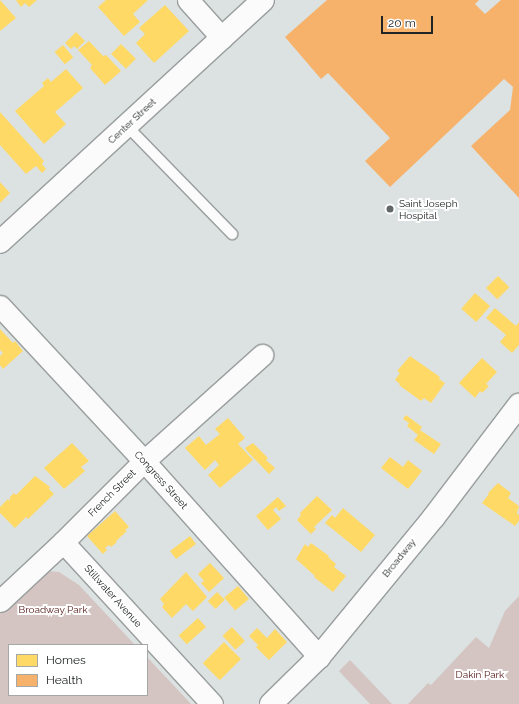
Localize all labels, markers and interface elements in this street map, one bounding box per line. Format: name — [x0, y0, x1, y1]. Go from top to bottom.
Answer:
scale bar — [383, 8, 435, 34]
text: 20 m — [388, 16, 416, 30]
street label: Center Street — [105, 96, 159, 146]
place label: Saint Joseph Hospital — [399, 197, 458, 220]
marker: Saint Joseph Hospital — [384, 203, 396, 215]
street label: Congress Street — [132, 448, 190, 512]
street label: French Street — [86, 467, 138, 519]
street label: Broadway — [380, 536, 418, 580]
street label: Stillwater Avenue — [82, 562, 144, 630]
park label: Broadway Park — [18, 604, 88, 616]
legend — [8, 644, 148, 696]
text: Homes — [46, 653, 86, 667]
park label: Dakin Park — [456, 669, 504, 681]
text: Health — [46, 673, 83, 687]

